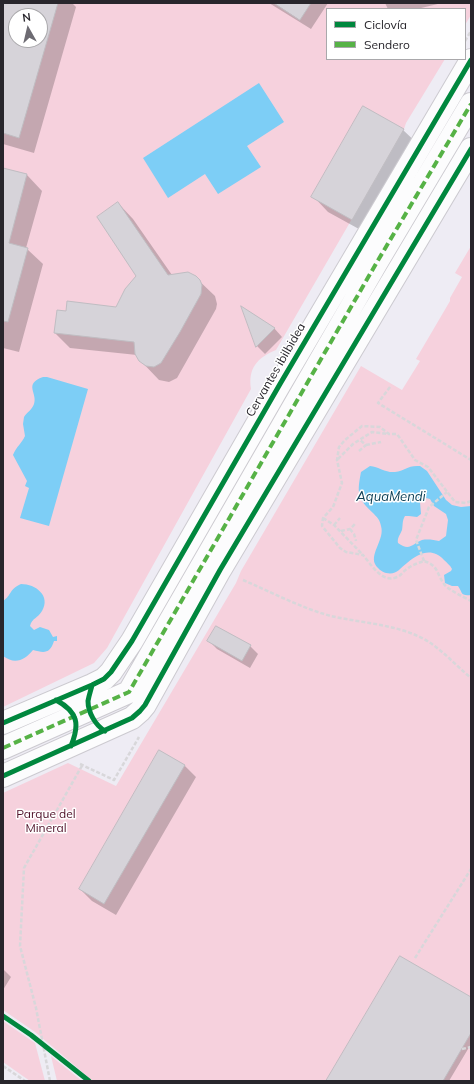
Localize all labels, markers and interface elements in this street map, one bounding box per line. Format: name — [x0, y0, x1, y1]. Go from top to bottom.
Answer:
north arrow — [8, 8, 48, 48]
legend — [326, 8, 466, 60]
text: N — [21, 10, 32, 25]
text: Ciclovía — [364, 17, 407, 32]
text: Sendero — [364, 37, 410, 52]
street label: Cervantes ibilbidea — [243, 320, 309, 420]
water label: AquaMendi — [356, 489, 426, 505]
park label: Parque del Mineral — [16, 807, 76, 835]

